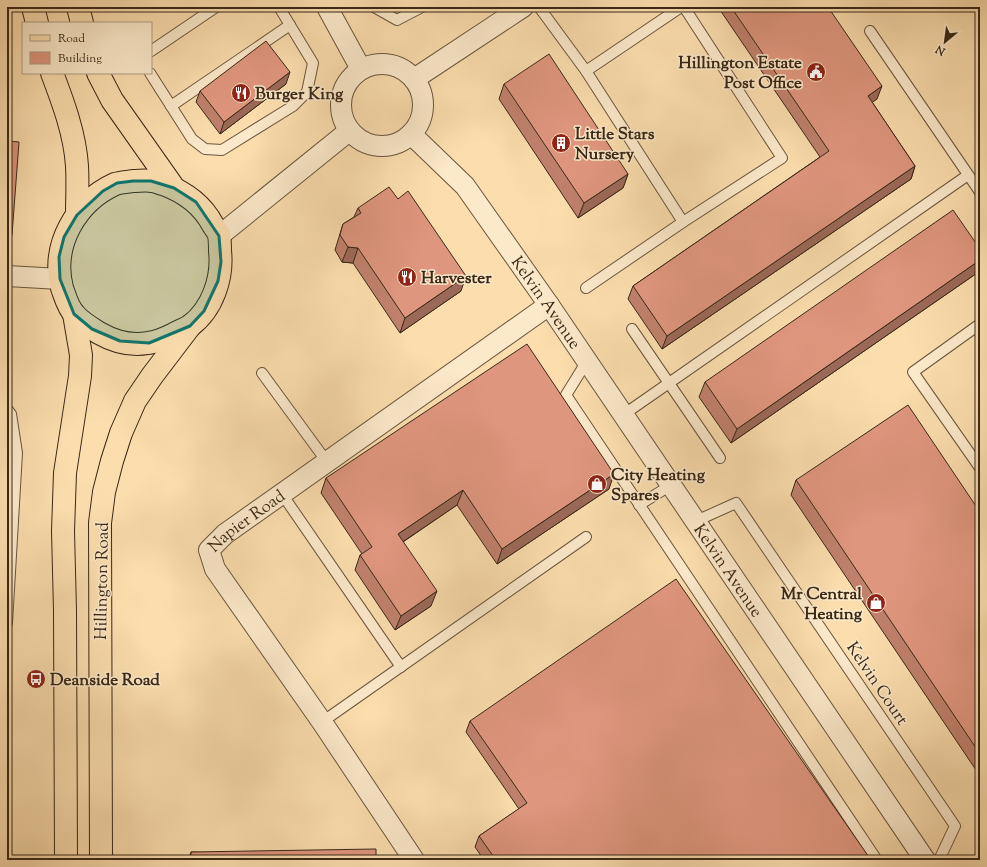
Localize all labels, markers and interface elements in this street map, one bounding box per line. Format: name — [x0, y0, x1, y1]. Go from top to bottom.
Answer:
legend — [22, 22, 152, 74]
north arrow — [925, 22, 965, 62]
text: Road — [58, 30, 85, 48]
text: N — [933, 41, 949, 59]
text: Building — [58, 50, 102, 68]
place label: Hillington Estate Post Office — [678, 52, 802, 96]
public building icon: Hillington Estate Post Office — [805, 61, 827, 83]
restaurant icon: Burger King — [230, 82, 252, 104]
place label: Burger King — [255, 83, 344, 107]
place label: Little Stars Nursery — [575, 123, 655, 167]
building icon: Little Stars Nursery — [550, 132, 572, 154]
street label: Kelvin Avenue — [504, 252, 586, 355]
restaurant icon: Harvester — [396, 266, 418, 288]
place label: Harvester — [421, 267, 492, 291]
place label: City Heating Spares — [611, 464, 706, 508]
shop icon: City Heating Spares — [586, 473, 608, 495]
street label: Napier Road — [203, 485, 291, 559]
street label: Kelvin Avenue — [687, 520, 767, 623]
street label: Hillington Road — [90, 522, 116, 640]
place label: Mr Central Heating — [781, 583, 863, 627]
shop icon: Mr Central Heating — [865, 592, 887, 614]
street label: Kelvin Court — [840, 638, 913, 731]
bus stop icon: Deanside Road — [25, 668, 47, 690]
place label: Deanside Road — [50, 669, 160, 693]

